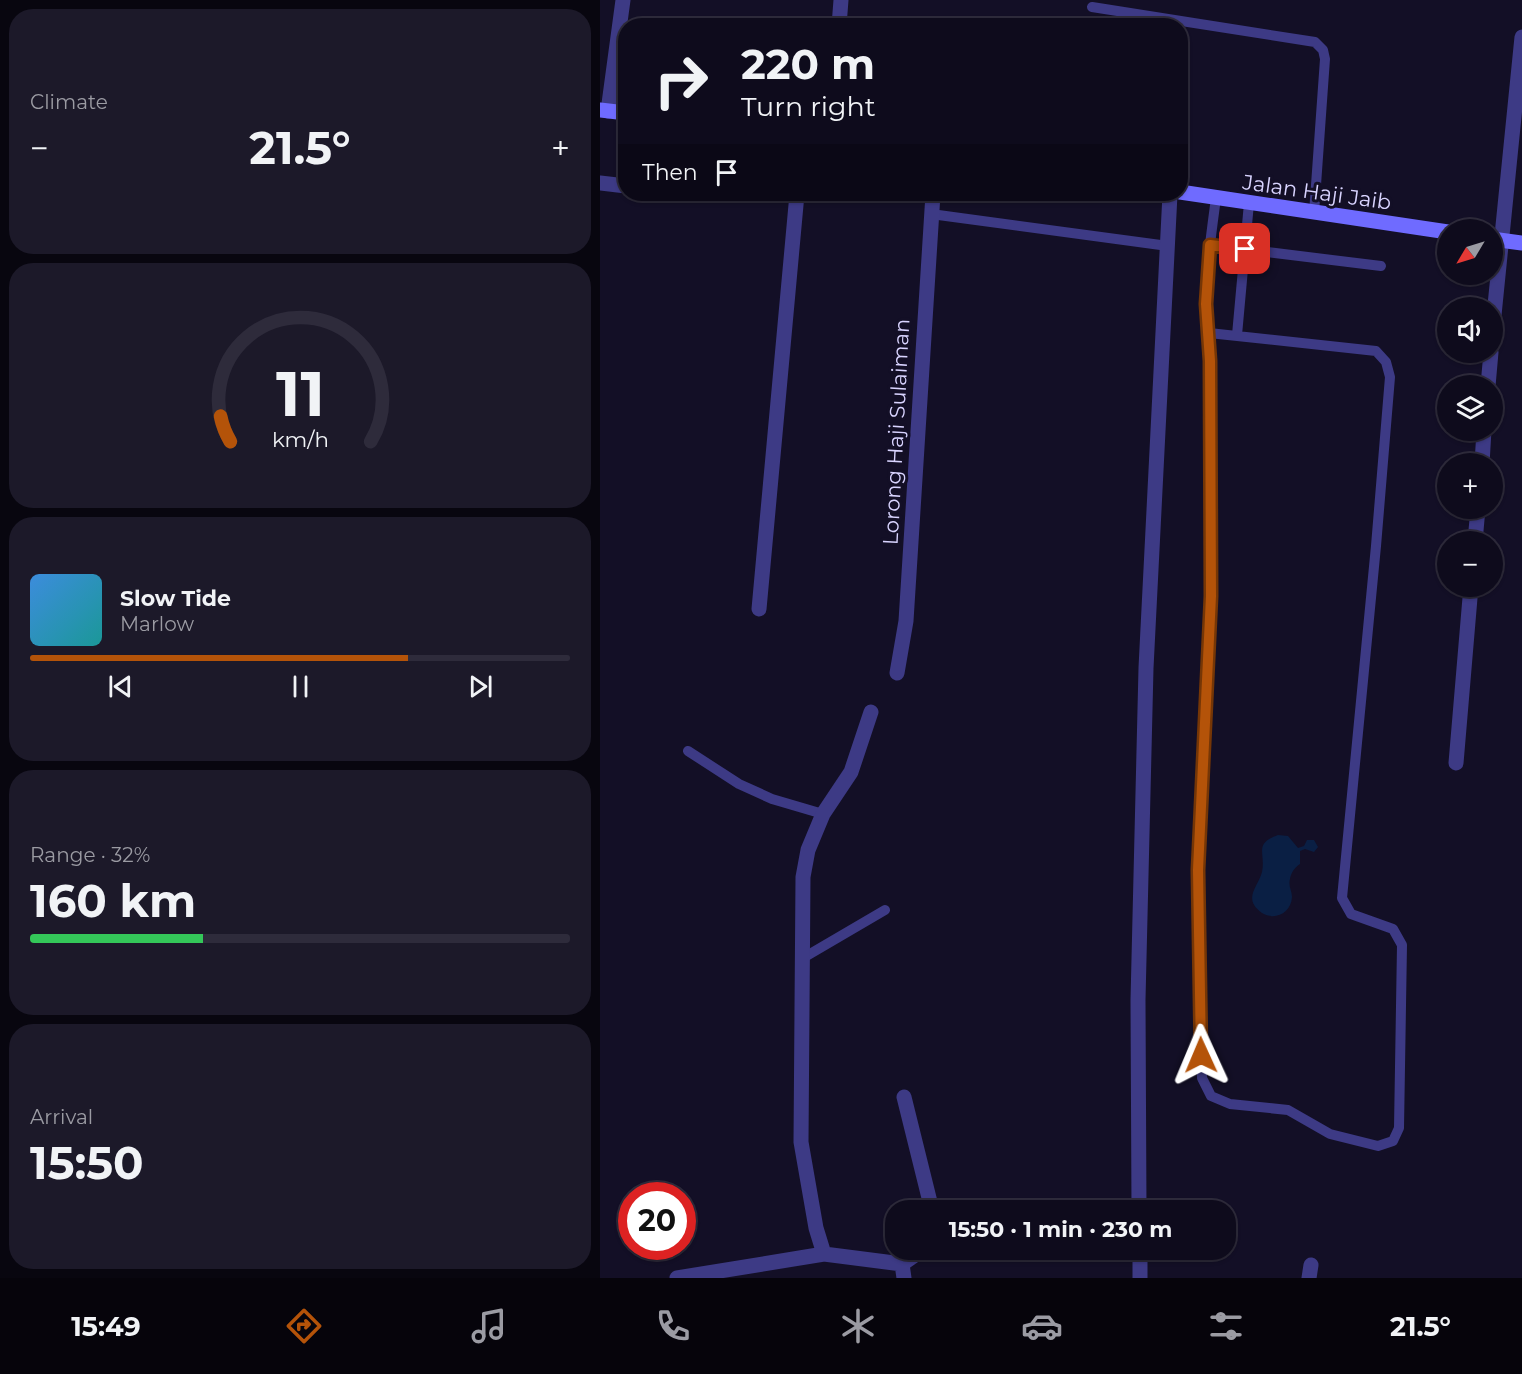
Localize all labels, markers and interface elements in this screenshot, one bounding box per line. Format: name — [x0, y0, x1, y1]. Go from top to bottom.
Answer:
text: 220 m — [741, 38, 875, 90]
icon: right — [642, 42, 720, 120]
text: Climate — [30, 90, 108, 114]
text: Turn right — [741, 90, 876, 123]
text: 21.5° — [249, 120, 351, 175]
text: − — [30, 128, 49, 168]
text: + — [551, 128, 570, 168]
icon: arrive — [710, 156, 743, 189]
text: Then — [642, 159, 698, 186]
street label: Jalan Haji Jaib — [1240, 169, 1393, 215]
north arrow — [1437, 219, 1503, 285]
map controls — [1437, 219, 1503, 597]
pin — [1219, 223, 1270, 274]
icon: arrive — [1228, 232, 1261, 265]
button: sound — [1437, 297, 1503, 363]
street label: Lorong Haji Sulaiman — [878, 318, 914, 546]
text: 11 — [276, 356, 324, 432]
button: layers — [1437, 375, 1503, 441]
text: km/h — [271, 427, 329, 453]
button: + — [1437, 453, 1503, 519]
button: − — [1437, 531, 1503, 597]
text: Slow Tide — [120, 585, 231, 612]
text: Marlow — [120, 612, 194, 636]
icon: previous — [104, 670, 137, 703]
icon: pause — [284, 670, 317, 703]
icon: next — [464, 670, 497, 703]
text: Range · 32% — [30, 843, 150, 867]
text: 160 km — [30, 873, 196, 928]
position arrow — [1169, 1023, 1233, 1087]
text: Arrival — [30, 1105, 93, 1129]
text: 15:50 — [30, 1135, 144, 1190]
speed limit sign: 20 — [618, 1182, 696, 1260]
text: 15:50 · 1 min · 230 m — [949, 1216, 1172, 1243]
icon: directions — [283, 1305, 325, 1347]
icon: music — [468, 1305, 510, 1347]
icon: phone — [652, 1305, 694, 1347]
icon: climate — [837, 1305, 879, 1347]
icon: car — [1021, 1305, 1063, 1347]
icon: filters — [1205, 1305, 1247, 1347]
text: 15:49 — [71, 1310, 141, 1343]
text: 21.5° — [1390, 1310, 1451, 1343]

